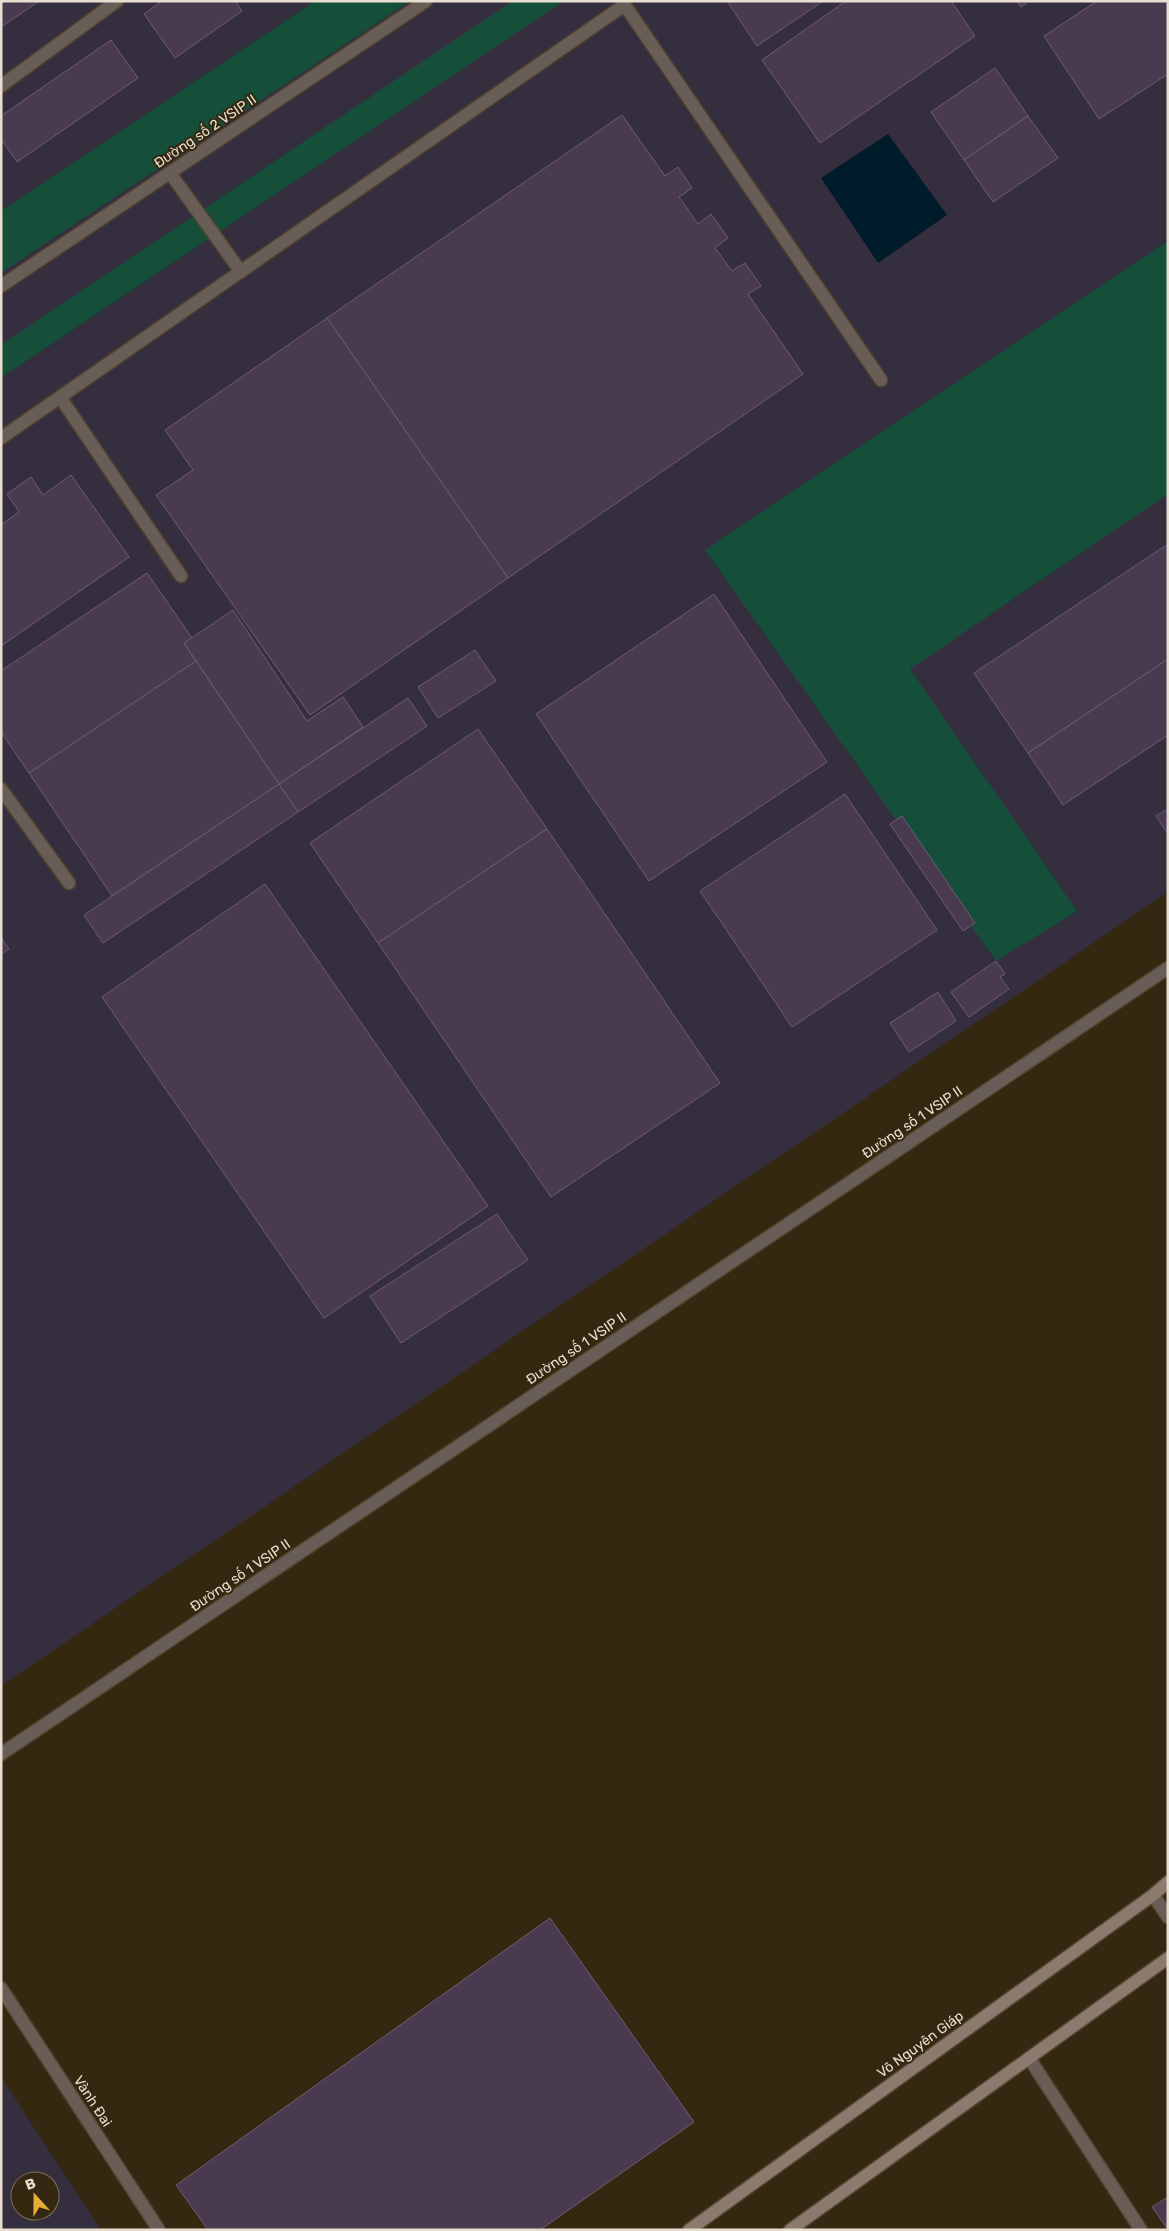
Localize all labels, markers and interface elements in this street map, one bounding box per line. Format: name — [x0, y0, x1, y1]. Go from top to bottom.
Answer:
street label: Đường số 2 VSIP II — [150, 90, 260, 172]
street label: Đường số 1 VSIP II — [858, 1082, 966, 1162]
street label: Đường số 1 VSIP II — [522, 1308, 630, 1388]
street label: Đường số 1 VSIP II — [186, 1535, 294, 1615]
street label: Võ Nguyên Giáp — [874, 2007, 967, 2081]
street label: Vành Đai — [70, 2073, 115, 2130]
north arrow — [10, 2171, 60, 2221]
text: B — [23, 2175, 38, 2194]

